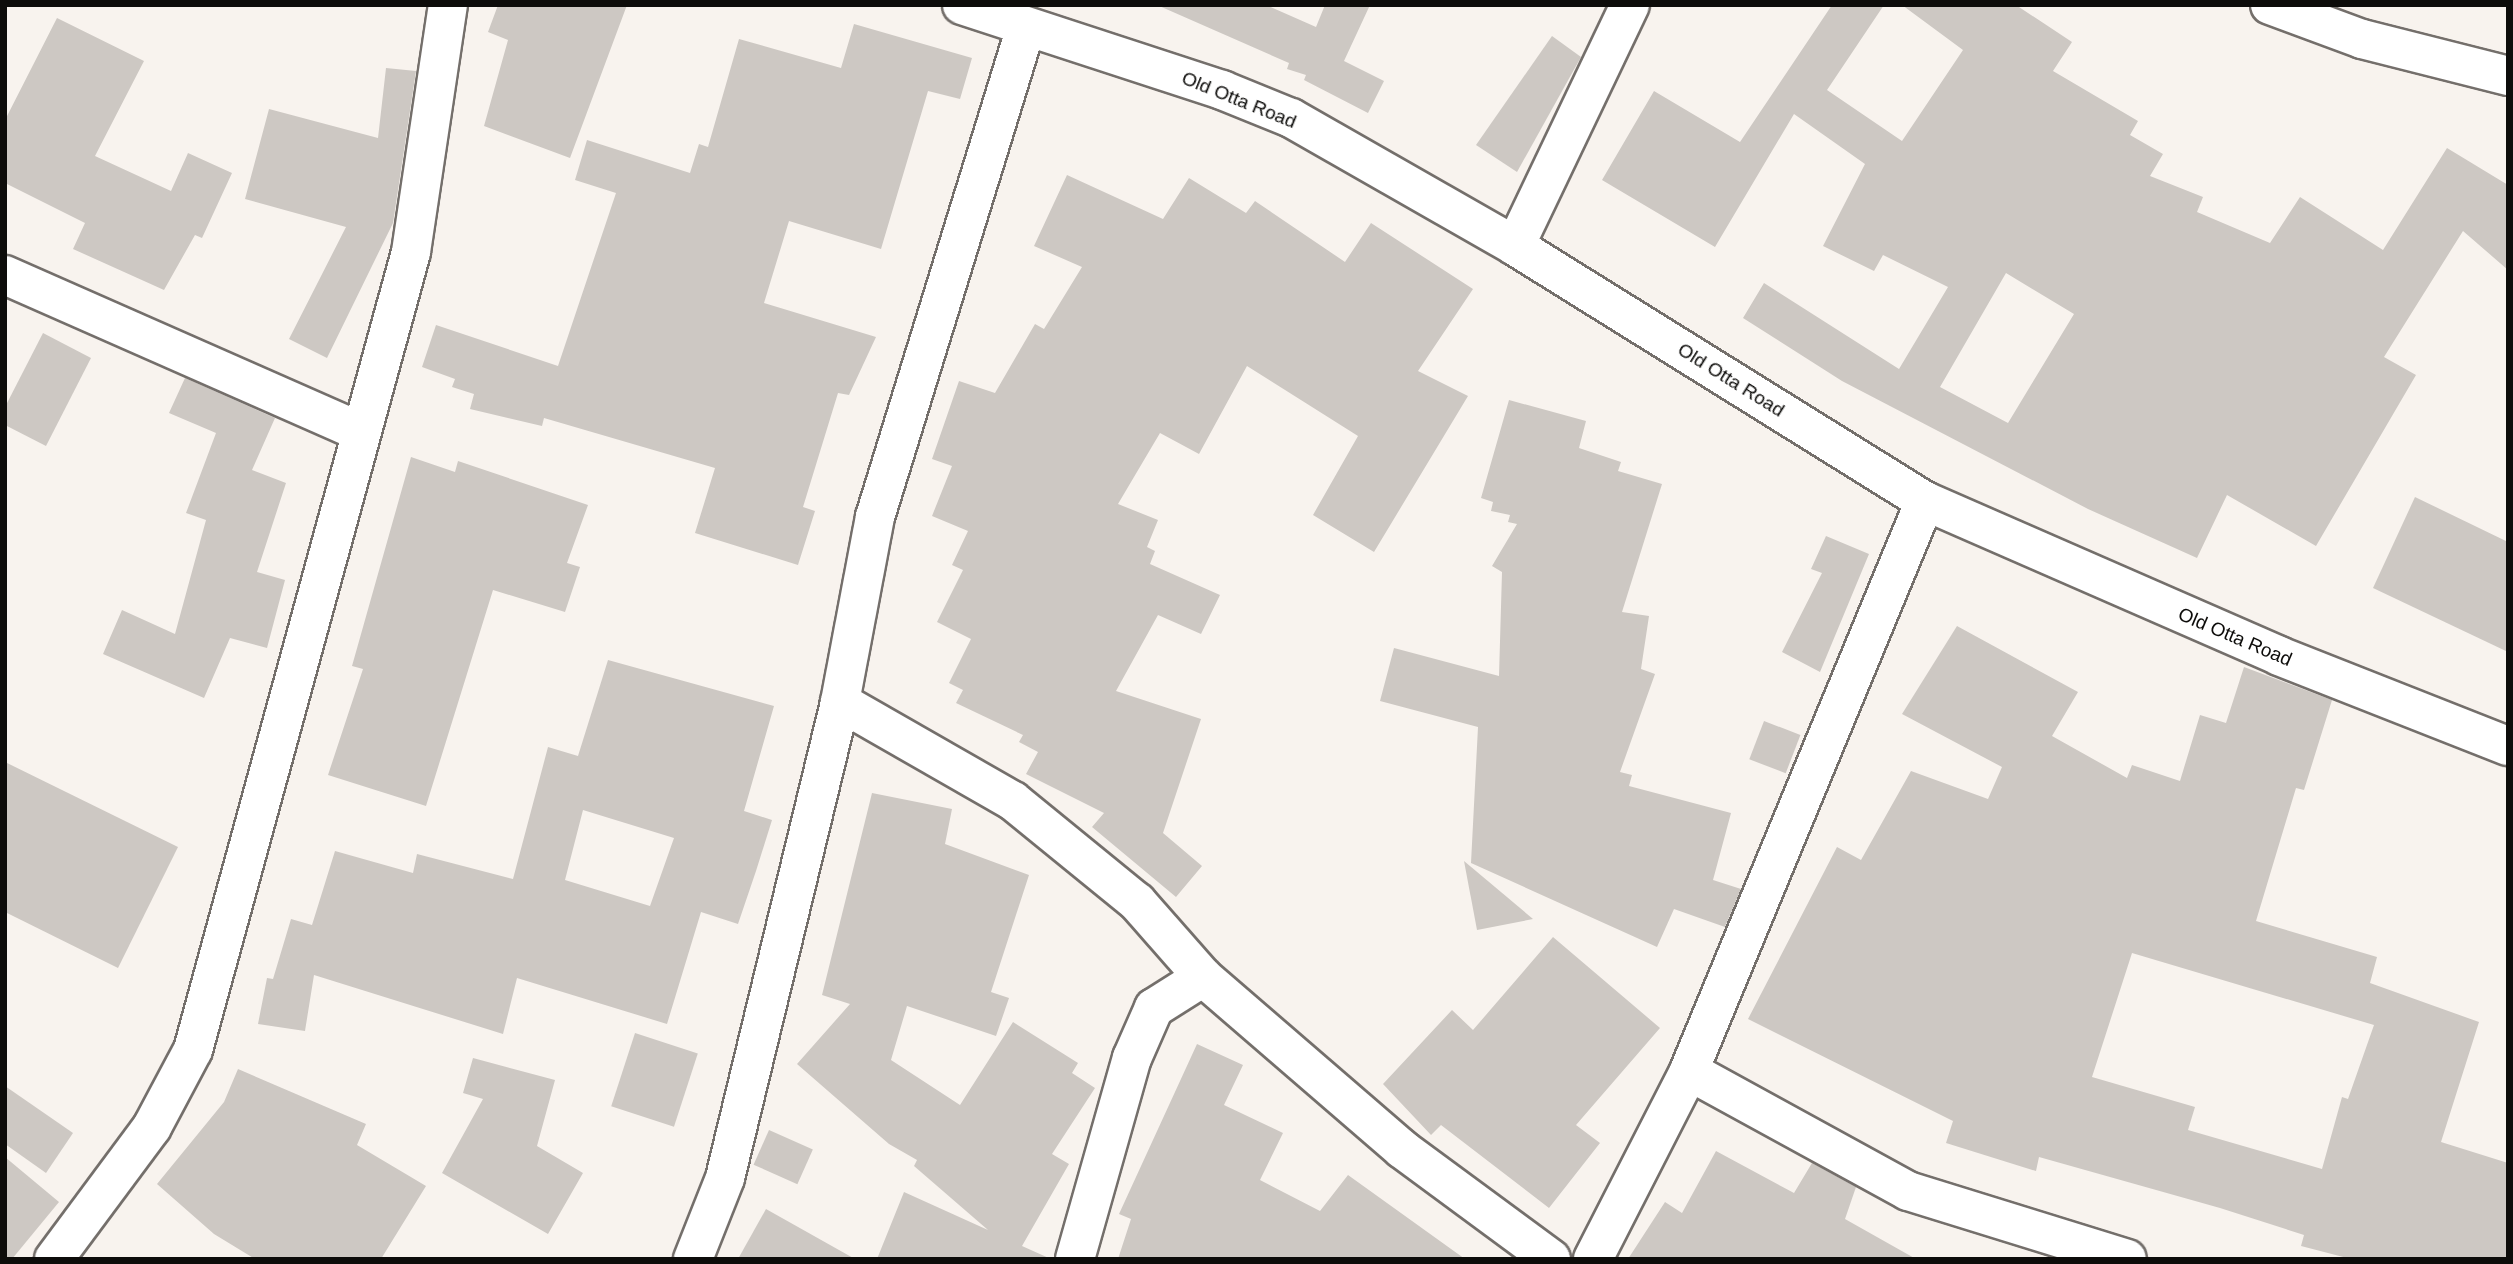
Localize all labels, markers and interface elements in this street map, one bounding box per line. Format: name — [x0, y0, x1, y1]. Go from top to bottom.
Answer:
street label: Old Otta Road — [1178, 67, 1300, 133]
street label: Old Otta Road — [1673, 338, 1789, 422]
street label: Old Otta Road — [2175, 603, 2295, 671]

